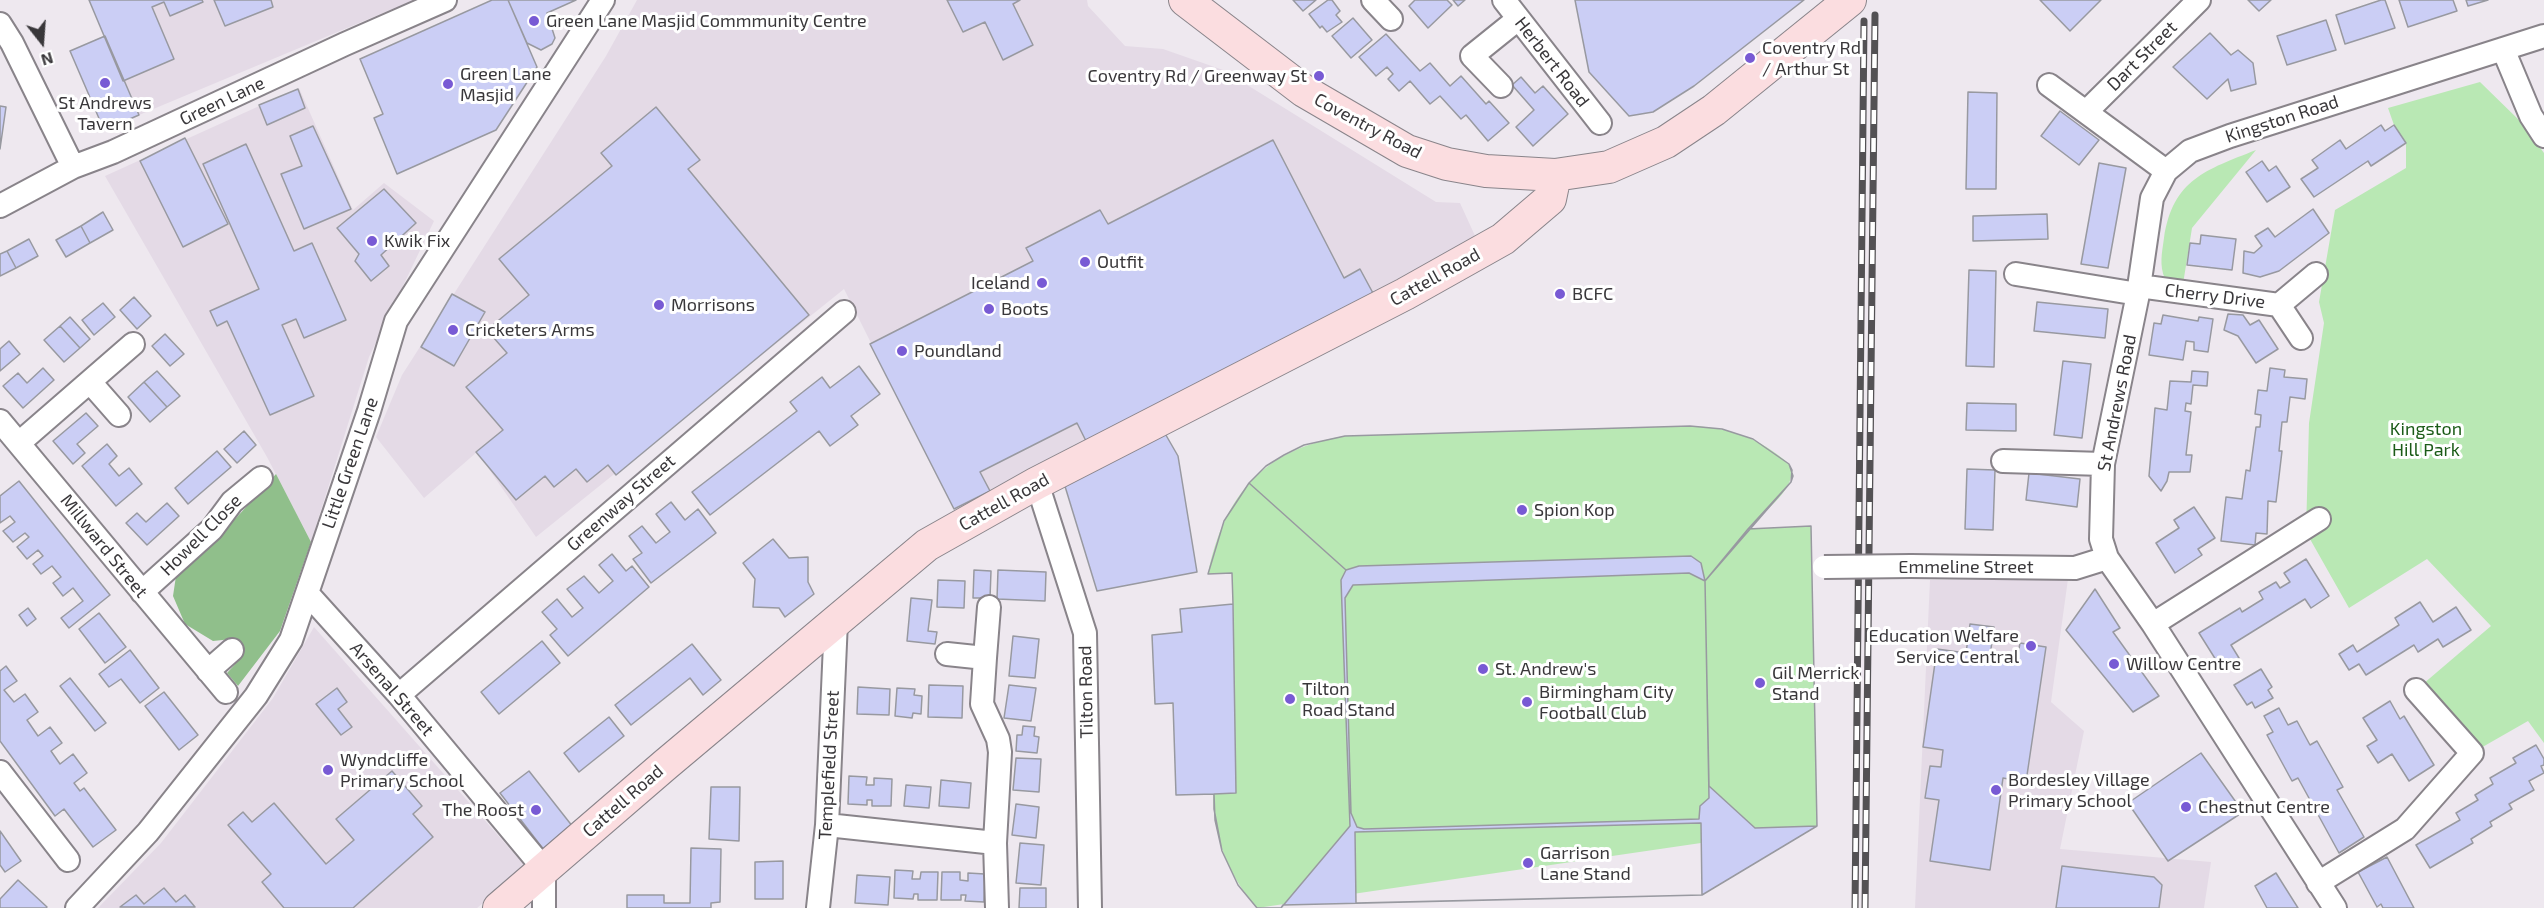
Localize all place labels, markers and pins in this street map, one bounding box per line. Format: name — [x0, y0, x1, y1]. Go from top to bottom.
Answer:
place label: Green Lane Masjid Commmunity Centre — [546, 10, 867, 32]
marker: Green Lane Masjid Commmunity Centre — [527, 14, 541, 28]
place label: Coventry Rd / Arthur St — [1762, 37, 1861, 80]
marker: Coventry Rd / Arthur St — [1743, 51, 1757, 65]
place label: Green Lane Masjid — [460, 63, 551, 106]
place label: Coventry Rd / Greenway St — [1088, 65, 1307, 87]
marker: Coventry Rd / Greenway St — [1312, 69, 1326, 83]
marker: St Andrews Tavern — [98, 76, 112, 90]
marker: Green Lane Masjid — [441, 77, 455, 91]
place label: St Andrews Tavern — [58, 92, 152, 134]
place label: Kwik Fix — [384, 230, 450, 252]
marker: Kwik Fix — [365, 234, 379, 248]
place label: Outfit — [1097, 251, 1144, 273]
marker: Outfit — [1078, 255, 1092, 269]
place label: Iceland — [971, 272, 1030, 294]
marker: Iceland — [1035, 276, 1049, 290]
place label: BCFC — [1572, 283, 1613, 305]
marker: BCFC — [1553, 287, 1567, 301]
place label: Morrisons — [671, 294, 755, 316]
marker: Morrisons — [652, 298, 666, 312]
place label: Boots — [1001, 298, 1049, 320]
marker: Boots — [982, 302, 996, 316]
place label: Cricketers Arms — [465, 319, 595, 341]
marker: Cricketers Arms — [446, 323, 460, 337]
place label: Poundland — [914, 340, 1002, 362]
marker: Poundland — [895, 344, 909, 358]
place label: Spion Kop — [1534, 499, 1615, 521]
marker: Spion Kop — [1515, 503, 1529, 517]
place label: Education Welfare Service Central — [1869, 625, 2019, 668]
marker: Education Welfare Service Central — [2024, 639, 2038, 653]
place label: Willow Centre — [2126, 653, 2241, 675]
marker: Willow Centre — [2107, 657, 2121, 671]
place label: St. Andrew's — [1495, 658, 1596, 680]
marker: St. Andrew's — [1476, 662, 1490, 676]
place label: Gil Merrick Stand — [1772, 662, 1859, 704]
marker: Gil Merrick Stand — [1753, 676, 1767, 690]
place label: Tilton Road Stand — [1302, 678, 1395, 720]
place label: Birmingham City Football Club — [1539, 681, 1674, 724]
marker: Tilton Road Stand — [1283, 692, 1297, 706]
marker: Birmingham City Football Club — [1520, 695, 1534, 709]
place label: Wyndcliffe Primary School — [340, 749, 464, 792]
marker: Wyndcliffe Primary School — [321, 763, 335, 777]
place label: Bordesley Village Primary School — [2008, 769, 2150, 812]
marker: Bordesley Village Primary School — [1989, 783, 2003, 797]
place label: Chestnut Centre — [2198, 796, 2330, 818]
place label: The Roost — [442, 799, 524, 821]
marker: Chestnut Centre — [2179, 800, 2193, 814]
marker: The Roost — [529, 803, 543, 817]
place label: Garrison Lane Stand — [1540, 842, 1631, 884]
marker: Garrison Lane Stand — [1521, 856, 1535, 870]

